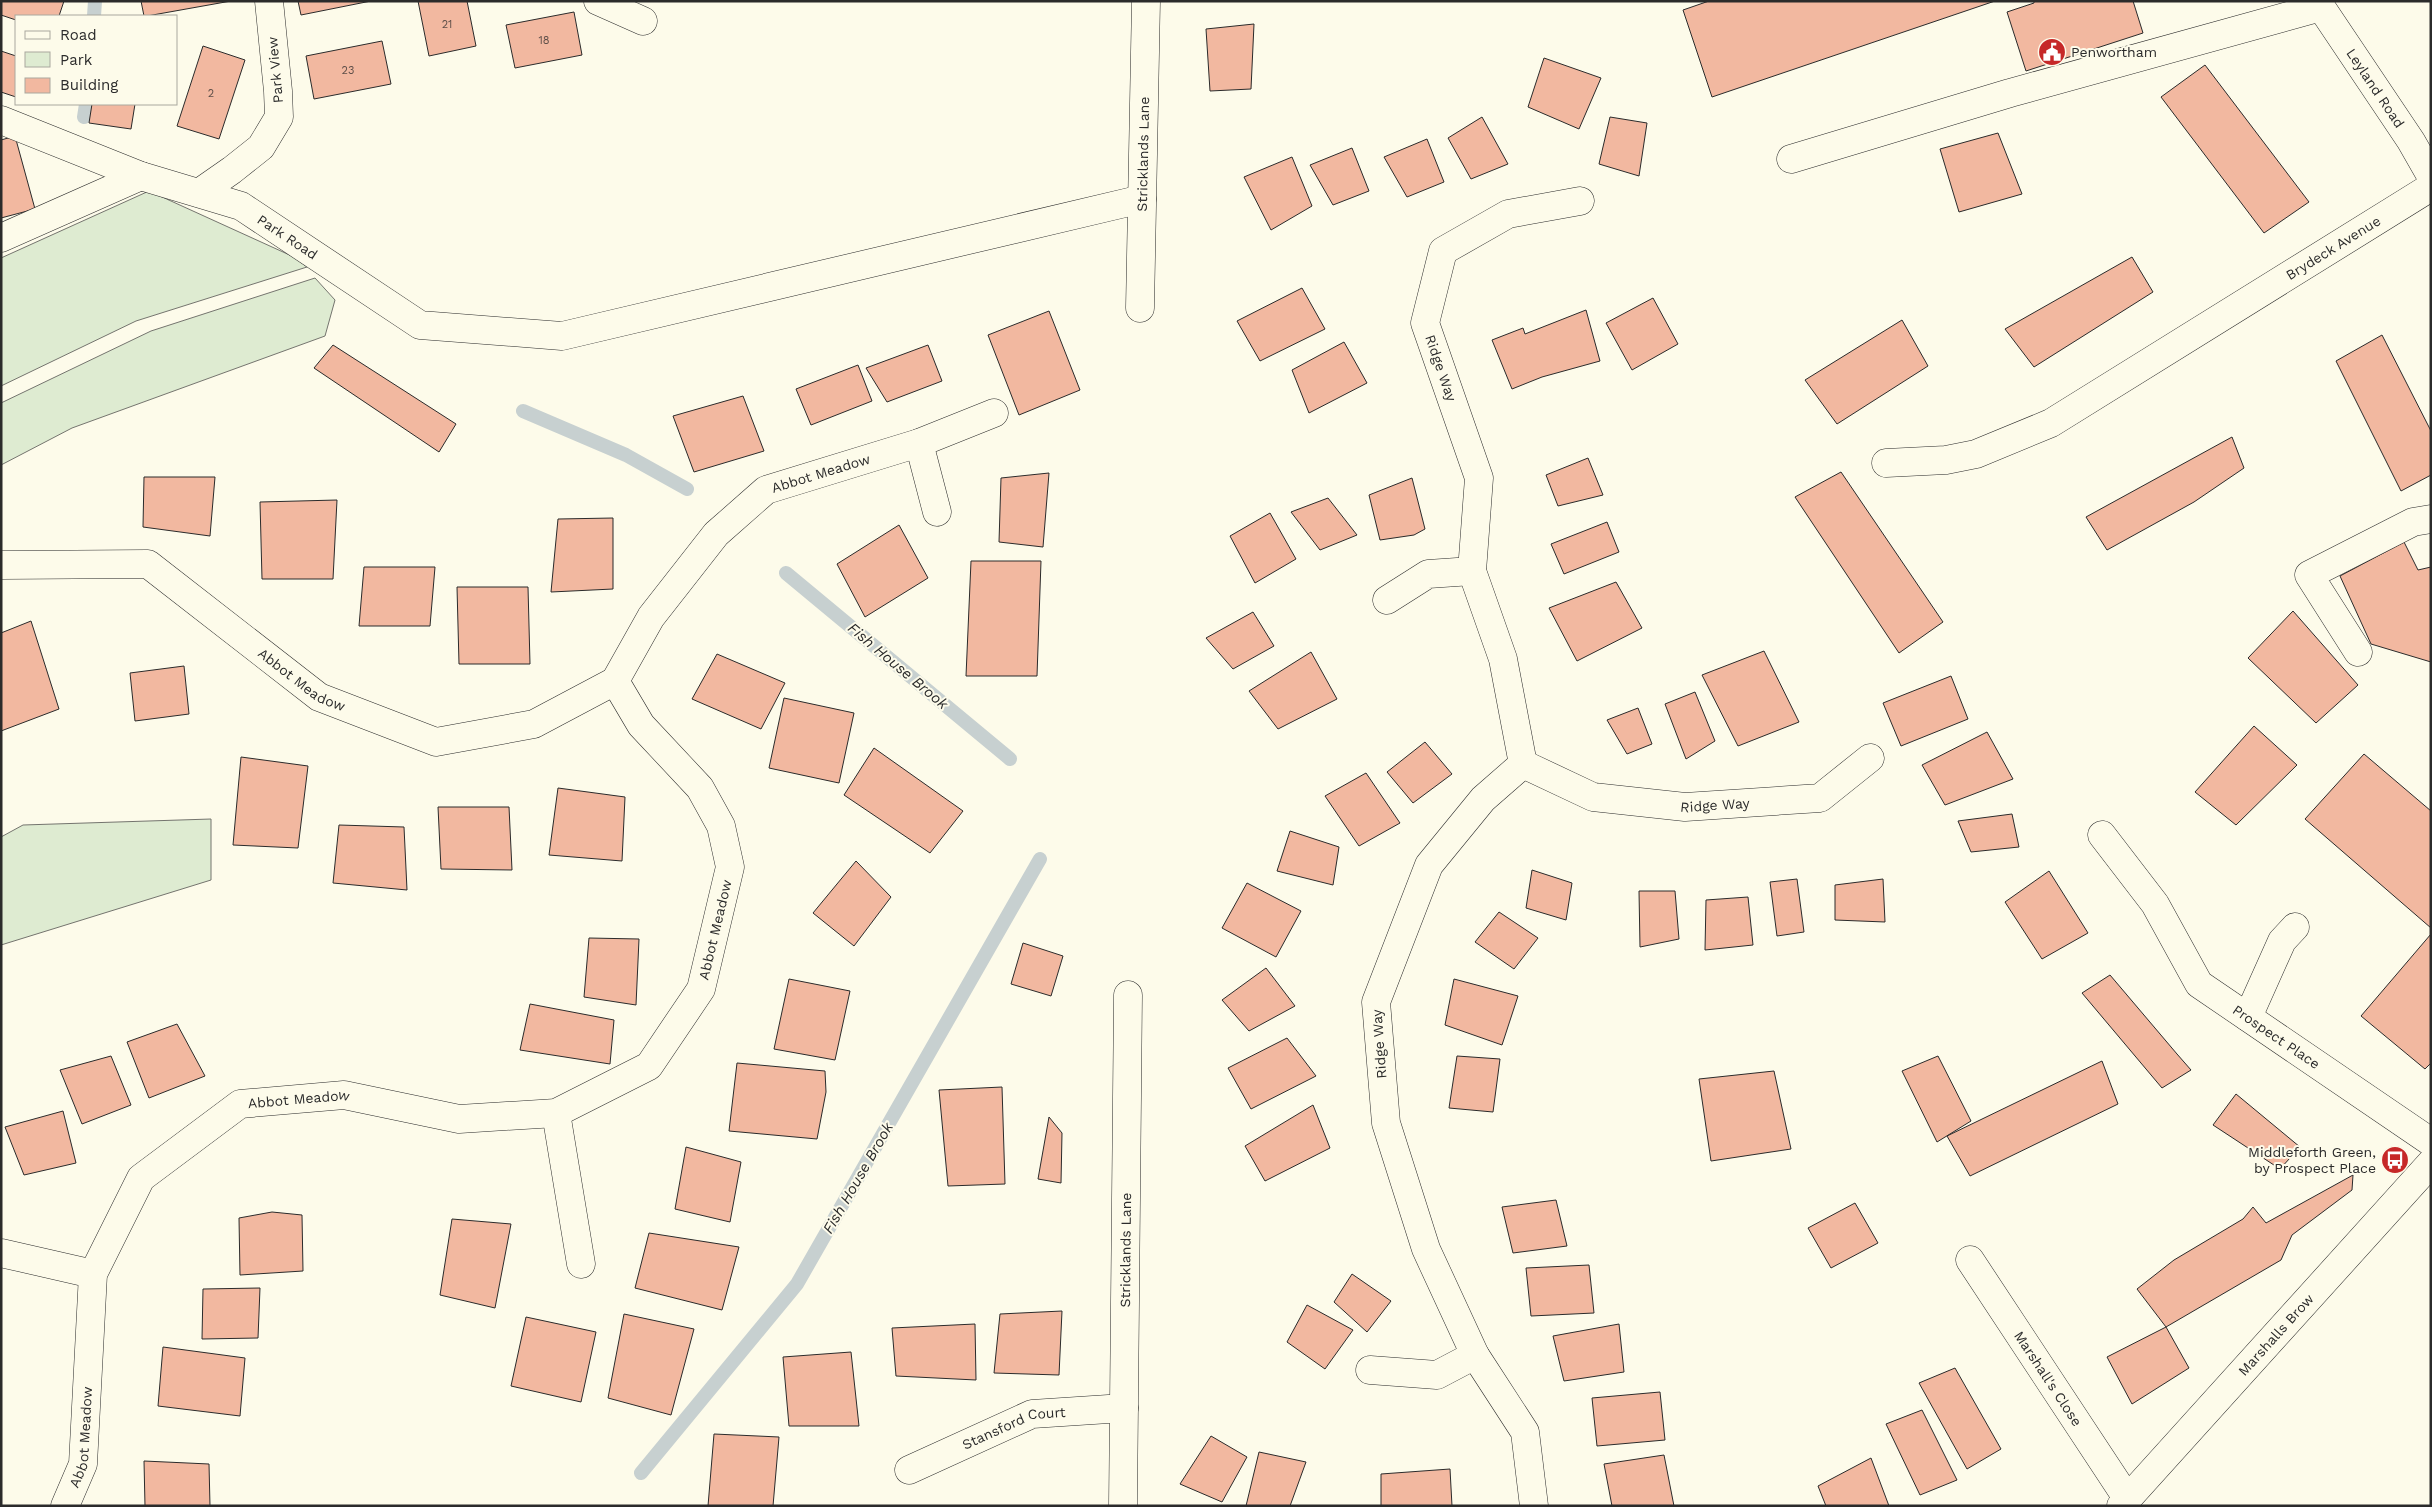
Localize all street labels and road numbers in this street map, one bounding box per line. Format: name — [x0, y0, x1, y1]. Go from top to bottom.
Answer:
street label: Park View — [264, 36, 286, 104]
street label: Leyland Road — [2343, 46, 2408, 131]
street label: Stricklands Lane — [1134, 96, 1152, 212]
street label: Park Road — [254, 211, 321, 263]
street label: Brydeck Avenue — [2283, 212, 2383, 283]
street label: Ridge Way — [1422, 333, 1460, 404]
street label: Abbot Meadow — [769, 450, 872, 496]
street label: Abbot Meadow — [255, 645, 348, 714]
street label: Ridge Way — [1680, 795, 1751, 815]
street label: Abbot Meadow — [695, 878, 735, 981]
street label: Prospect Place — [2230, 1001, 2323, 1072]
street label: Ridge Way — [1369, 1008, 1389, 1079]
street label: Abbot Meadow — [247, 1086, 352, 1111]
street label: Stricklands Lane — [1117, 1192, 1134, 1308]
street label: Marshalls Brow — [2235, 1290, 2317, 1379]
street label: Marshall's Close — [2011, 1328, 2085, 1429]
street label: Abbot Meadow — [66, 1386, 95, 1490]
street label: Stansford Court — [960, 1404, 1066, 1453]

